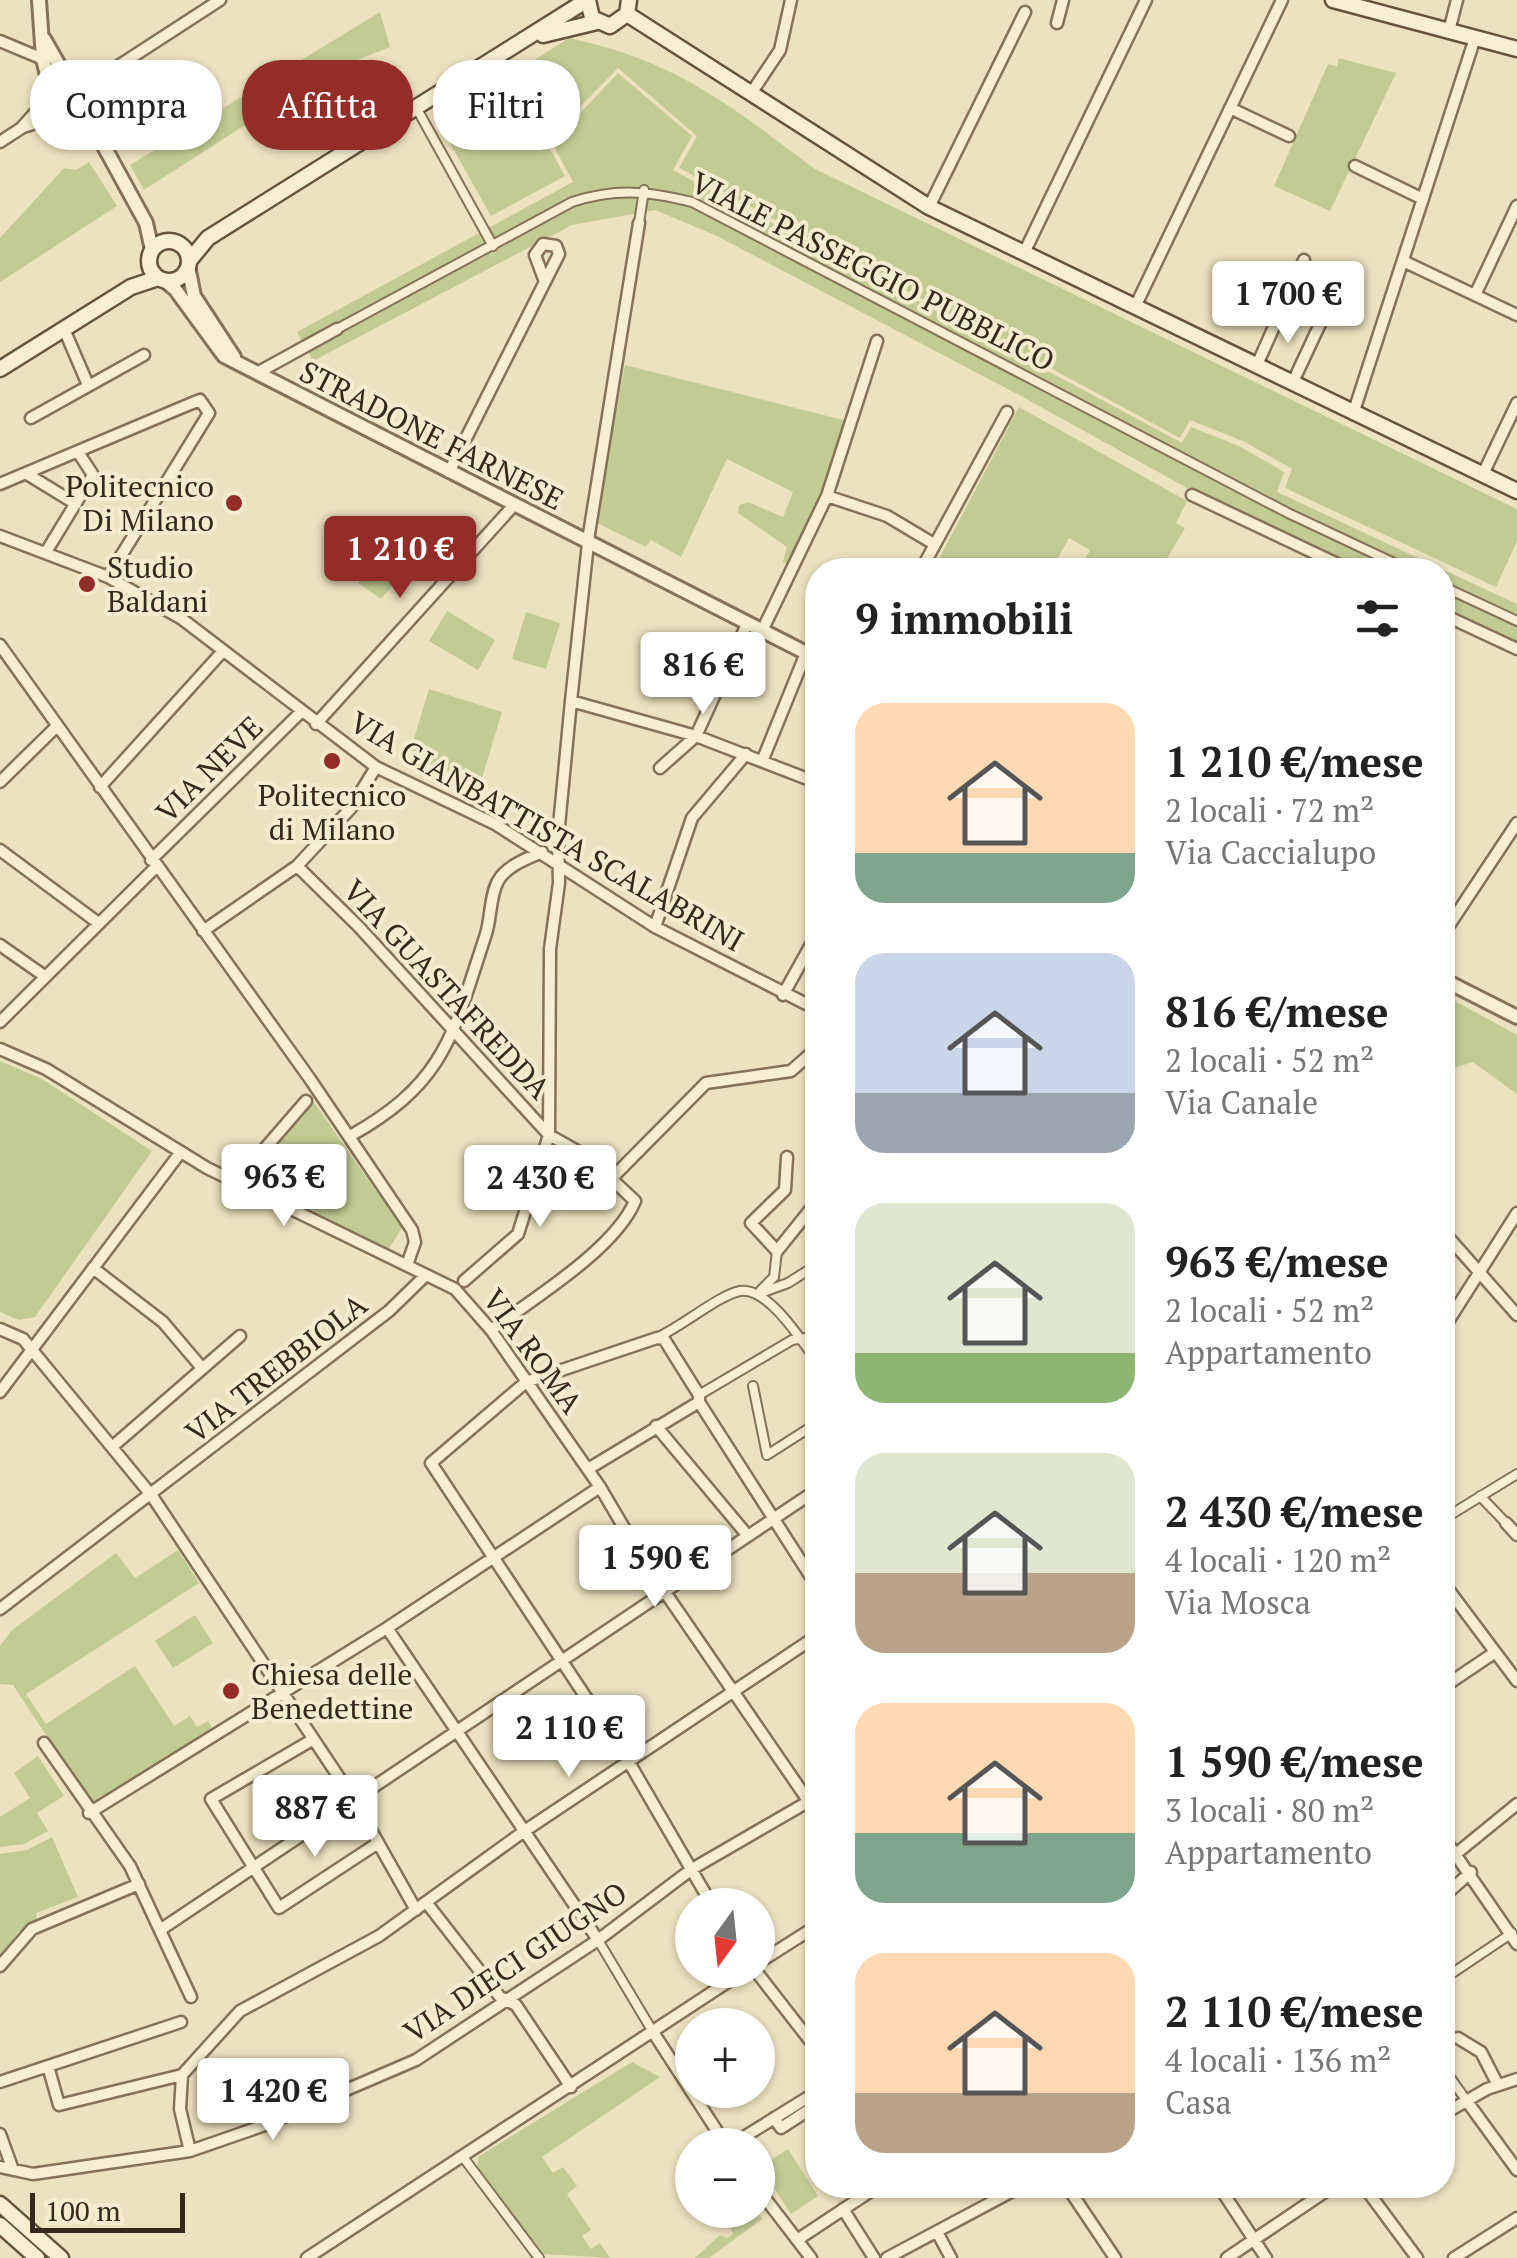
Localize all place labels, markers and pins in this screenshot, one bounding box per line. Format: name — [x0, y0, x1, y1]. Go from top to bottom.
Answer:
pin: 1 700 € — [1196, 261, 1380, 346]
place label: Politecnico Di Milano — [65, 466, 214, 540]
marker: Politecnico Di Milano — [223, 492, 245, 514]
pin: 1 210 € — [308, 516, 492, 601]
place label: Studio Baldani — [107, 547, 208, 621]
marker: Studio Baldani — [76, 573, 98, 595]
pin: 816 € — [633, 632, 773, 717]
marker: Politecnico di Milano — [321, 750, 343, 772]
place label: Politecnico di Milano — [258, 775, 406, 849]
pin: 963 € — [214, 1144, 354, 1229]
pin: 2 430 € — [448, 1145, 632, 1230]
pin: 1 590 € — [563, 1525, 747, 1610]
place label: Chiesa delle Benedettine — [251, 1654, 413, 1728]
marker: Chiesa delle Benedettine — [220, 1680, 242, 1702]
pin: 2 110 € — [477, 1695, 661, 1780]
pin: 887 € — [245, 1775, 385, 1860]
pin: 1 420 € — [181, 2058, 365, 2143]

